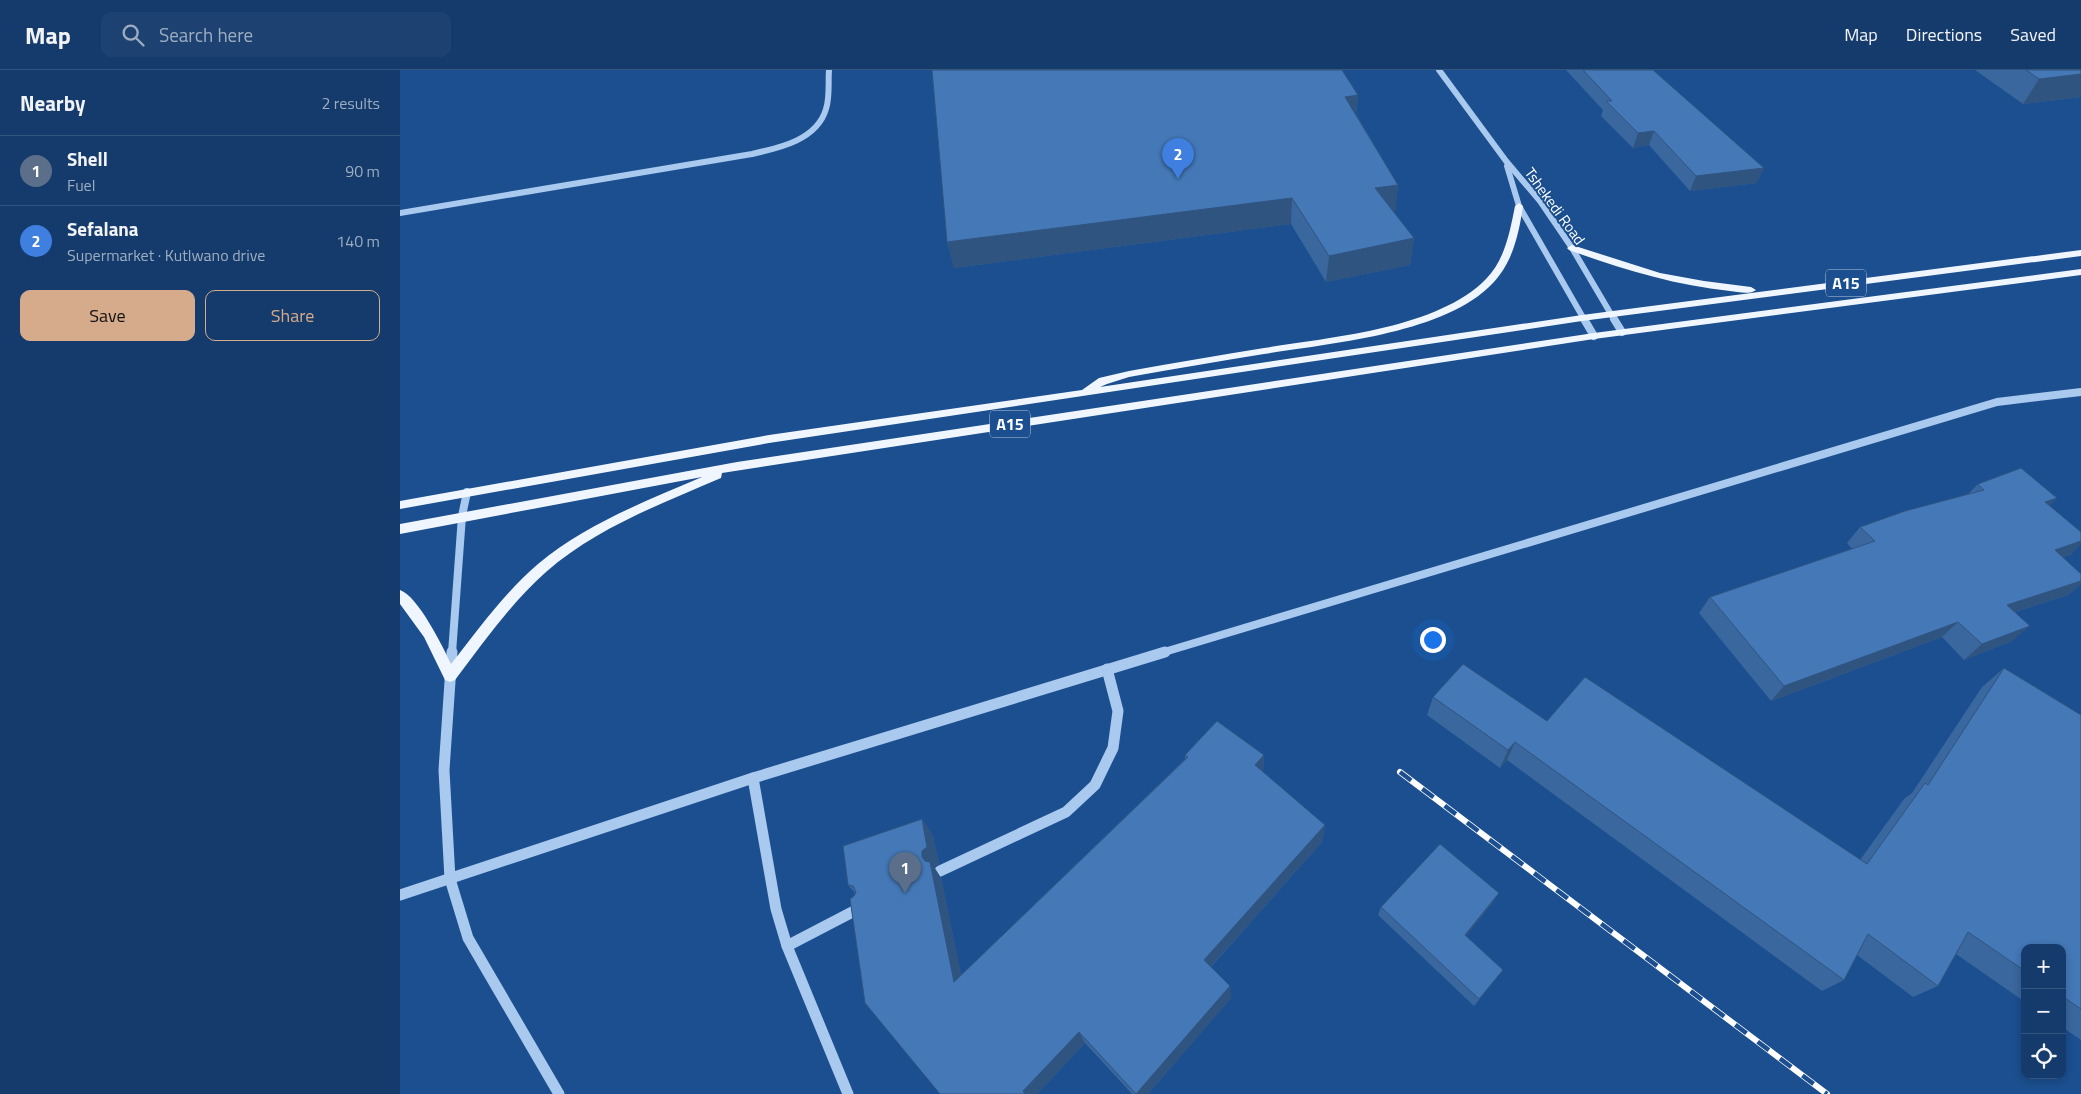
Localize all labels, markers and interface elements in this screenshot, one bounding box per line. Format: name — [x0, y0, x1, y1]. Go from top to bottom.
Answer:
search box — [101, 12, 451, 57]
text: Map — [25, 17, 71, 53]
text: Search here — [159, 20, 253, 49]
icon: search — [119, 21, 147, 49]
text: Map — [1844, 21, 1878, 48]
text: Directions — [1906, 21, 1982, 48]
text: Saved — [2010, 21, 2056, 48]
text: Nearby — [20, 87, 85, 119]
text: 2 results — [321, 91, 380, 115]
pin: 2 — [1162, 138, 1194, 179]
text: Shell — [67, 144, 108, 173]
text: 1 — [32, 159, 40, 183]
text: 90 m — [345, 159, 380, 183]
street label: Tshekedi Road — [1519, 163, 1591, 249]
text: Fuel — [67, 173, 95, 197]
text: Sefalana — [67, 214, 139, 243]
text: 2 — [32, 229, 40, 253]
text: 140 m — [336, 229, 380, 253]
text: Supermarket · Kutlwano drive — [67, 243, 265, 267]
road number: A15 — [1826, 270, 1866, 297]
button: Save — [20, 290, 195, 341]
button: Share — [205, 290, 380, 341]
road number: A15 — [990, 410, 1030, 438]
your location — [1420, 627, 1446, 653]
pin: 1 — [889, 852, 921, 893]
map controls — [2021, 944, 2066, 1079]
button: + — [2021, 944, 2066, 989]
button: − — [2021, 989, 2066, 1034]
button: locate — [2021, 1034, 2066, 1079]

